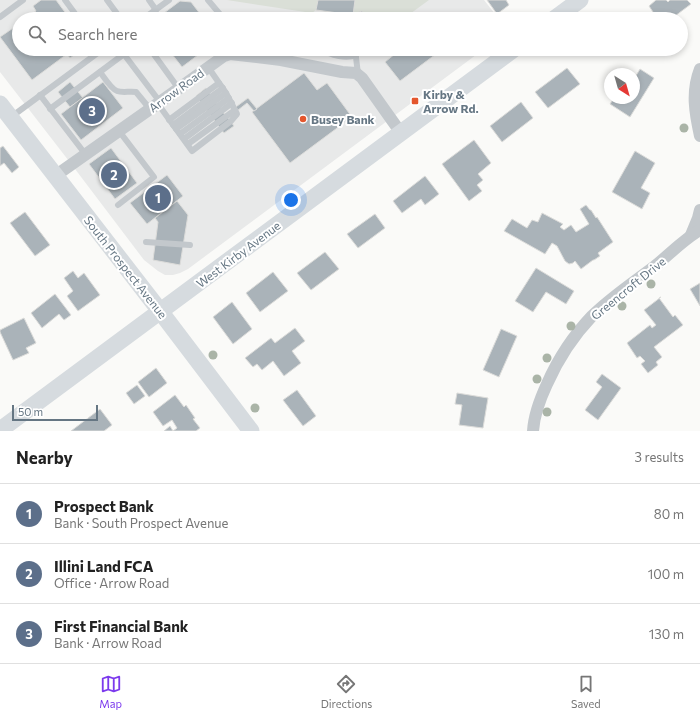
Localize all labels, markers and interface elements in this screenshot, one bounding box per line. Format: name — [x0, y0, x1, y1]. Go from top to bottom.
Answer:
search box — [12, 12, 688, 56]
icon: search — [26, 23, 48, 45]
text: Search here — [58, 25, 137, 43]
street label: Arrow Road — [146, 65, 206, 115]
north arrow — [604, 68, 640, 104]
place label: Kirby & Arrow Rd. — [423, 87, 479, 115]
pin: 3 — [79, 96, 105, 126]
marker: Kirby & Arrow Rd. — [410, 96, 420, 106]
place label: Busey Bank — [311, 112, 375, 126]
marker: Busey Bank — [298, 114, 308, 124]
pin: 2 — [101, 160, 127, 190]
pin: 1 — [145, 183, 171, 213]
your location — [281, 190, 301, 210]
street label: South Prospect Avenue — [82, 213, 170, 321]
street label: West Kirby Avenue — [193, 218, 283, 290]
street label: Greencroft Drive — [588, 254, 668, 322]
scale bar — [12, 403, 98, 422]
text: 50 m — [18, 405, 43, 418]
text: Nearby — [16, 447, 73, 468]
text: 3 results — [635, 449, 684, 465]
text: Prospect Bank — [54, 497, 154, 515]
text: 1 — [26, 506, 32, 522]
text: 80 m — [654, 506, 684, 522]
text: Bank · South Prospect Avenue — [54, 515, 228, 531]
text: Illini Land FCA — [54, 557, 153, 575]
text: 2 — [25, 566, 33, 582]
text: 100 m — [648, 566, 684, 582]
text: Office · Arrow Road — [54, 575, 169, 591]
text: First Financial Bank — [54, 617, 188, 635]
text: 3 — [25, 626, 33, 642]
text: 130 m — [649, 626, 684, 642]
text: Bank · Arrow Road — [54, 635, 162, 651]
tab: Map — [99, 673, 122, 710]
tab: Directions — [321, 673, 372, 710]
tab: Saved — [571, 673, 601, 710]

